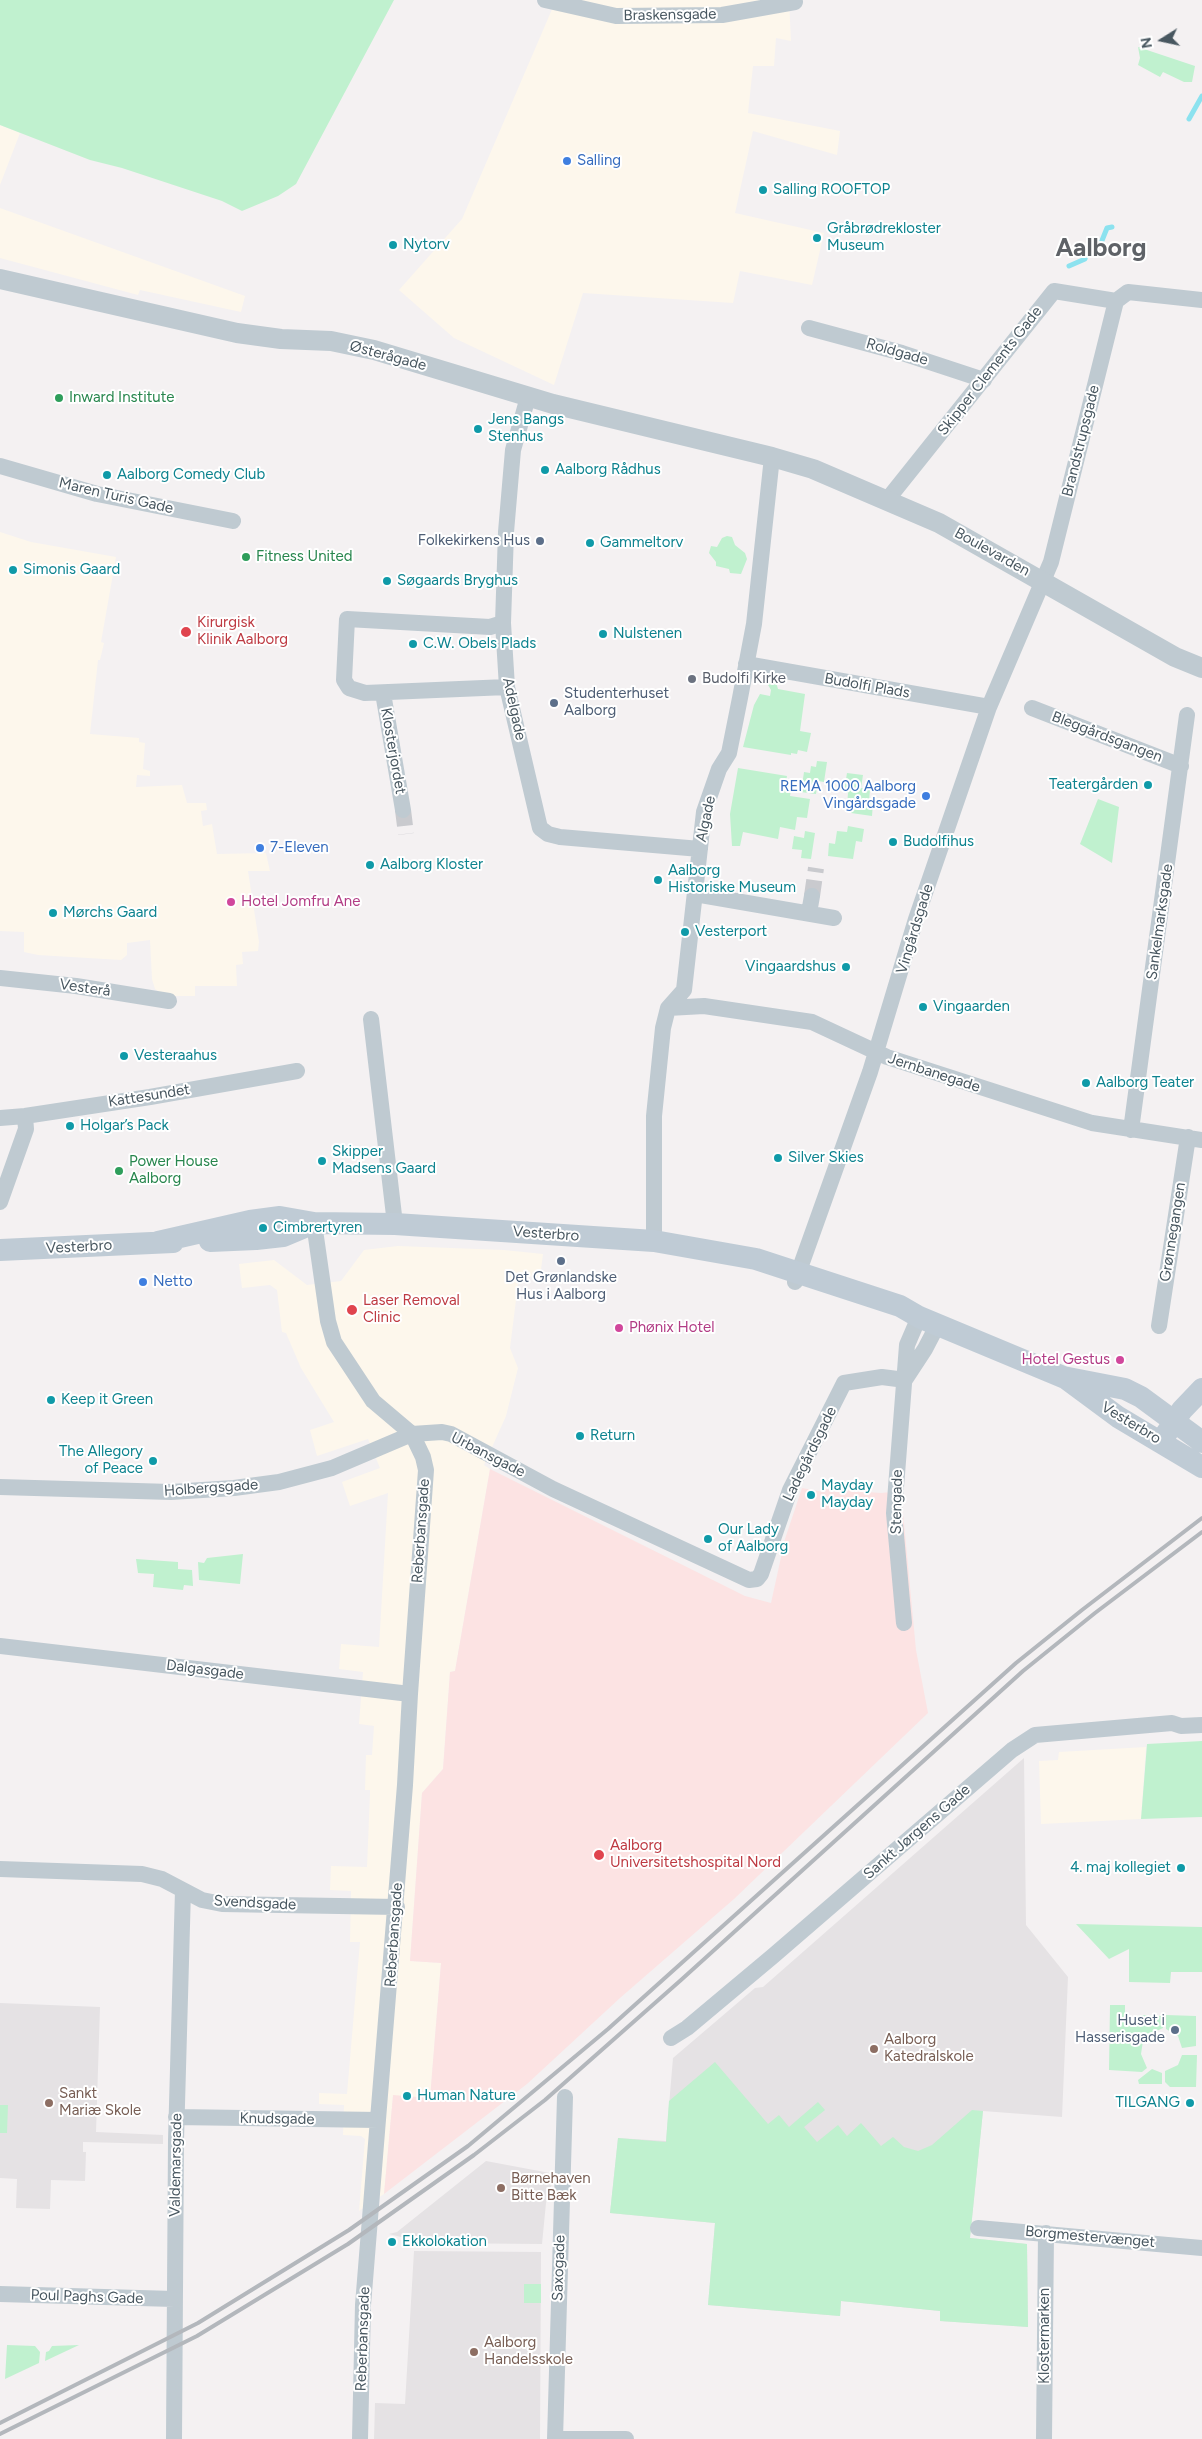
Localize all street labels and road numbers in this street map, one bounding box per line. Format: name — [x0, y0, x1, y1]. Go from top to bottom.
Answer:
street label: Braskensgade — [623, 5, 717, 25]
street label: Skipper Clements Gade — [934, 303, 1046, 439]
street label: Roldgade — [864, 335, 930, 369]
street label: Østerågade — [348, 337, 428, 375]
street label: Brandstrupsgade — [1058, 383, 1104, 499]
street label: Maren Turis Gade — [57, 474, 175, 518]
street label: Boulevarden — [951, 524, 1033, 580]
street label: Budolfi Plads — [823, 670, 911, 702]
street label: Adelgade — [499, 676, 529, 742]
street label: Klosterjordet — [377, 706, 409, 796]
street label: Bleggårdsgangen — [1049, 708, 1165, 766]
street label: Algade — [692, 794, 720, 844]
street label: Sankelmarksgade — [1143, 863, 1177, 981]
street label: Vingårdsgade — [893, 882, 937, 976]
street label: Vesterå — [58, 976, 112, 1000]
street label: Jernbanegade — [886, 1050, 982, 1096]
street label: Kattesundet — [107, 1081, 191, 1111]
street label: Grønnegangen — [1156, 1181, 1190, 1283]
street label: Vesterbro — [512, 1223, 580, 1245]
street label: Vesterbro — [45, 1236, 113, 1258]
street label: Vesterbro — [1098, 1398, 1164, 1448]
street label: Ladegårdsgade — [779, 1404, 841, 1504]
street label: Urbansgade — [448, 1429, 528, 1481]
street label: Stengade — [887, 1469, 907, 1535]
street label: Holbergsgade — [163, 1476, 259, 1500]
street label: Reberbansgade — [408, 1478, 434, 1584]
street label: Dalgasgade — [165, 1656, 245, 1684]
street label: Sankt Jørgens Gade — [860, 1781, 974, 1883]
street label: Reberbansgade — [381, 1882, 407, 1988]
street label: Svendsgade — [213, 1892, 297, 1914]
street label: Knudsgade — [239, 2109, 315, 2129]
street label: Valdemarsgade — [166, 2113, 186, 2217]
street label: Borgmestervænget — [1024, 2222, 1156, 2252]
street label: Saxogade — [549, 2235, 569, 2301]
street label: Poul Paghs Gade — [30, 2286, 144, 2308]
street label: Reberbansgade — [352, 2286, 374, 2392]
street label: Klostermarken — [1036, 2288, 1054, 2384]

